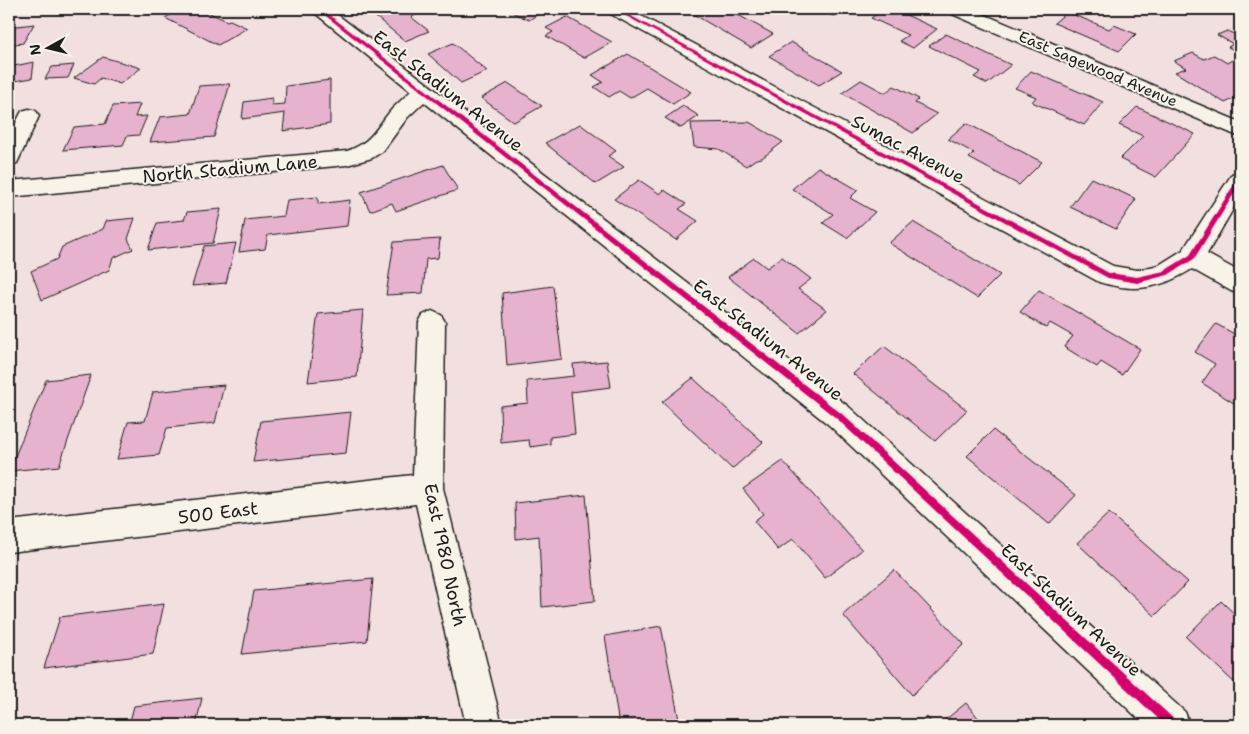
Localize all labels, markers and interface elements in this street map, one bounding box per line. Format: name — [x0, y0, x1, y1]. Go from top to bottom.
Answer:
north arrow — [22, 22, 72, 72]
street label: East Stadium Avenue — [368, 25, 528, 157]
street label: East Sagewood Avenue — [1016, 26, 1180, 112]
text: N — [25, 43, 45, 57]
street label: Sumac Avenue — [847, 109, 969, 189]
street label: North Stadium Lane — [141, 149, 319, 189]
street label: East Stadium Avenue — [688, 274, 848, 406]
street label: East 1980 North — [418, 481, 472, 629]
street label: 500 East — [177, 496, 260, 530]
street label: East Stadium Avenue — [995, 538, 1147, 682]

